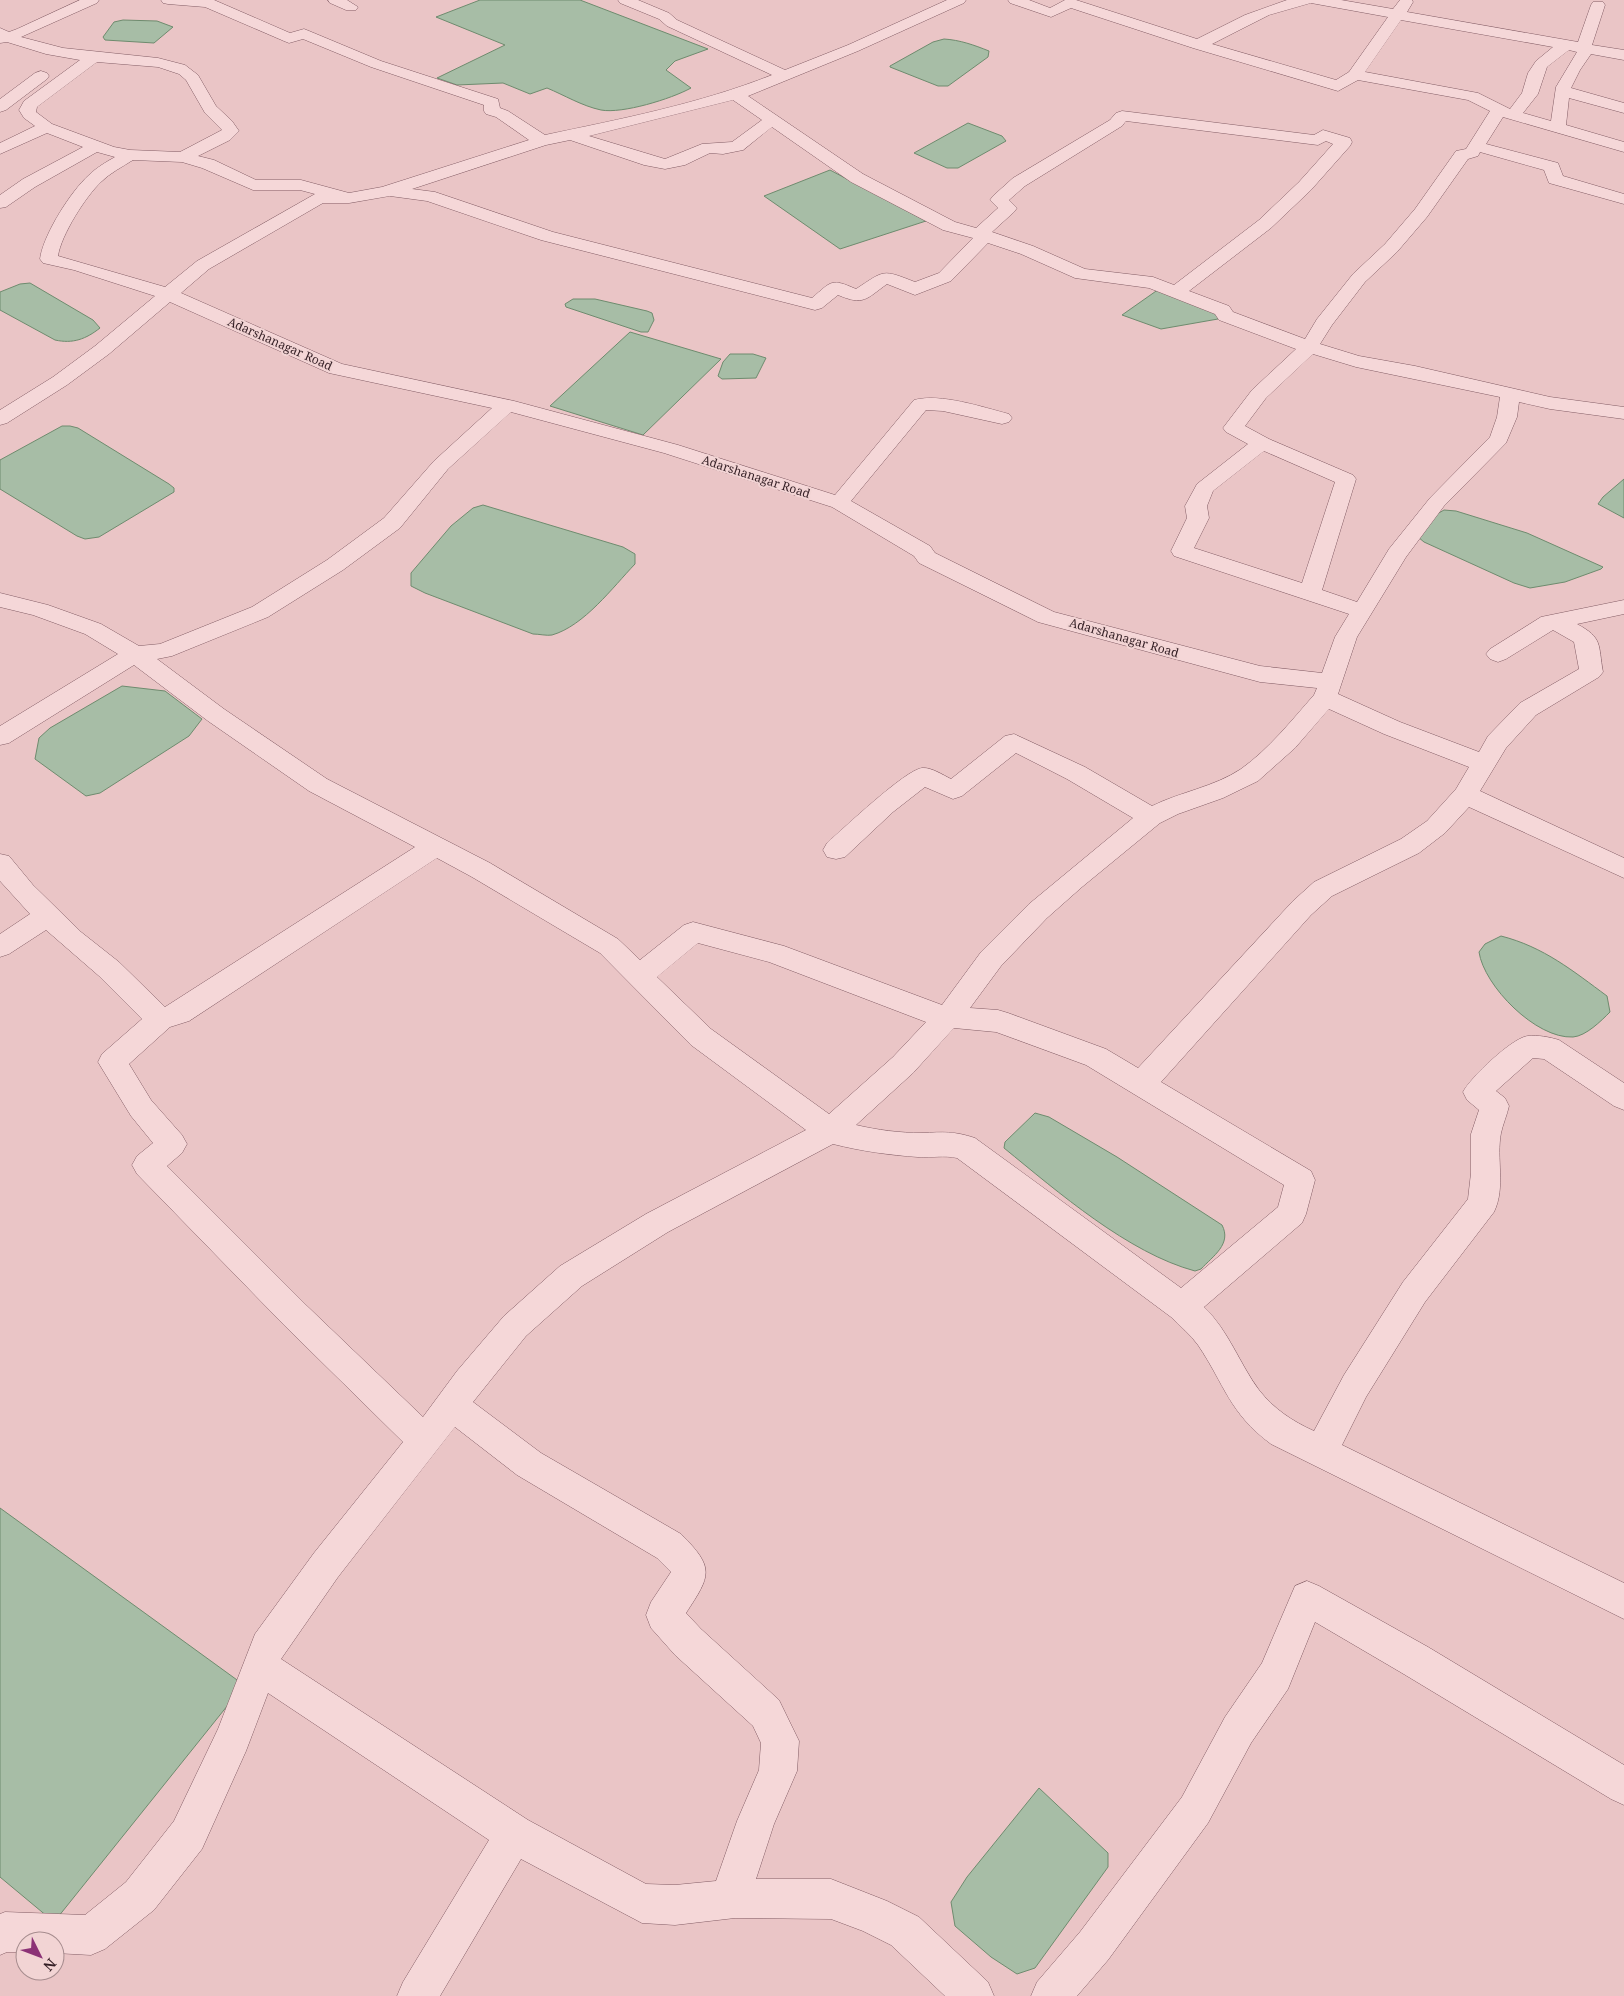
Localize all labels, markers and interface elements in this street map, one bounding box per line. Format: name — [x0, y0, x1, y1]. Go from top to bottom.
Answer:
street label: Adarshanagar Road — [225, 313, 336, 375]
street label: Adarshanagar Road — [700, 451, 813, 502]
street label: Adarshanagar Road — [1067, 614, 1181, 661]
north arrow — [15, 1931, 65, 1981]
text: N — [39, 1955, 61, 1975]

